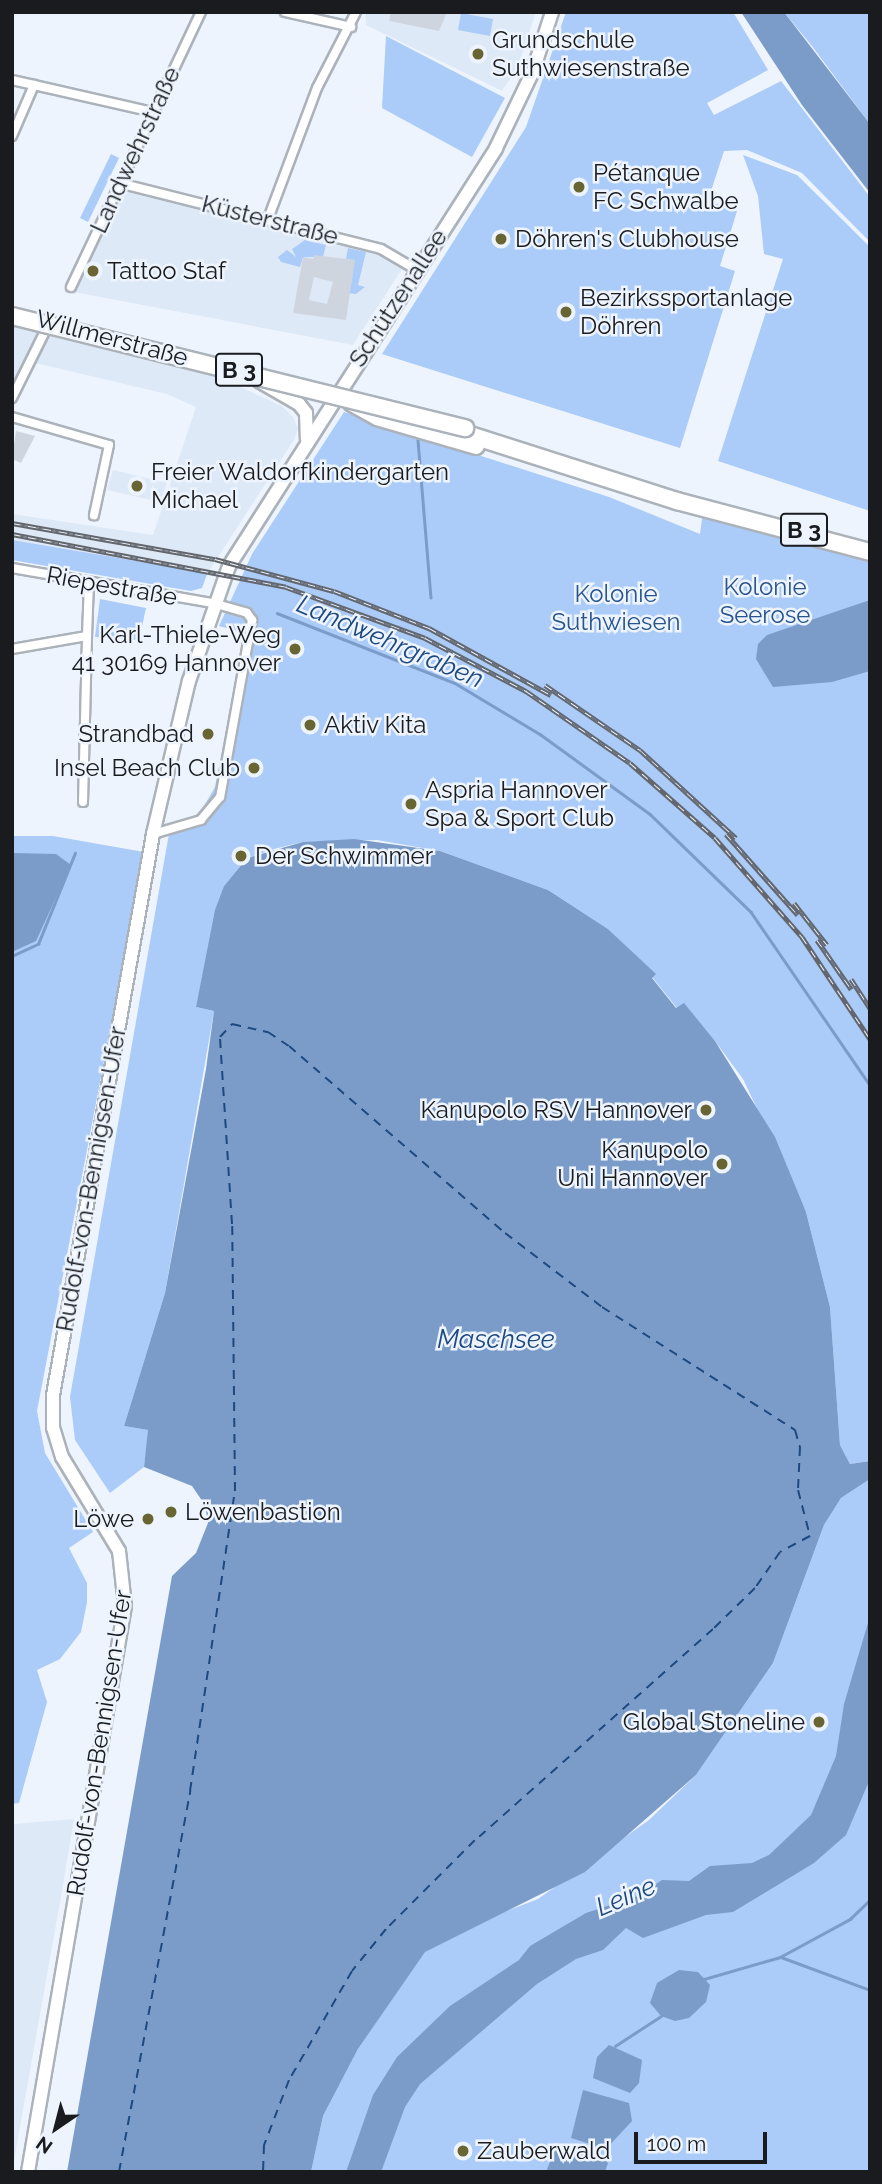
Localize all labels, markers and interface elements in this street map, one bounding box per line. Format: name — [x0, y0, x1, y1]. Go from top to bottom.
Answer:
place label: Grundschule Suthwiesenstraße — [492, 26, 689, 82]
marker: Grundschule Suthwiesenstraße — [470, 46, 486, 62]
street label: Landwehrstraße — [84, 62, 186, 238]
place label: Pétanque FC Schwalbe — [593, 159, 739, 215]
marker: Pétanque FC Schwalbe — [571, 179, 587, 195]
street label: Küsterstraße — [199, 189, 341, 251]
street label: Schützenallee — [343, 224, 453, 372]
place label: Döhren's Clubhouse — [515, 225, 739, 253]
marker: Döhren's Clubhouse — [493, 231, 509, 247]
place label: Tattoo Staf — [107, 257, 226, 285]
marker: Tattoo Staf — [85, 263, 101, 279]
place label: Bezirkssportanlage Döhren — [580, 284, 792, 340]
street label: Willmerstraße — [33, 304, 191, 372]
marker: Bezirkssportanlage Döhren — [558, 304, 574, 320]
road number: B 3 — [215, 350, 264, 390]
place label: Freier Waldorfkindergarten Michael — [151, 458, 450, 514]
marker: Freier Waldorfkindergarten Michael — [129, 478, 145, 494]
road number: B 3 — [780, 510, 828, 550]
street label: Riepestraße — [44, 560, 180, 612]
park label: Kolonie Seerose — [720, 573, 810, 629]
park label: Kolonie Suthwiesen — [551, 580, 681, 636]
water label: Landwehrgraben — [292, 589, 488, 695]
place label: Karl-Thiele-Weg 41 30169 Hannover — [72, 621, 281, 677]
marker: Karl-Thiele-Weg 41 30169 Hannover — [287, 641, 303, 657]
place label: Aktiv Kita — [324, 711, 427, 739]
marker: Aktiv Kita — [302, 717, 318, 733]
place label: Strandbad — [78, 720, 194, 748]
marker: Strandbad — [200, 726, 216, 742]
place label: Insel Beach Club — [53, 754, 240, 782]
marker: Insel Beach Club — [246, 760, 262, 776]
place label: Aspria Hannover Spa & Sport Club — [425, 776, 614, 832]
marker: Aspria Hannover Spa & Sport Club — [403, 796, 419, 812]
place label: Der Schwimmer — [255, 842, 434, 870]
marker: Der Schwimmer — [233, 848, 249, 864]
street label: Rudolf-von-Bennigsen-Ufer — [50, 1024, 132, 1334]
place label: Kanupolo RSV Hannover — [420, 1096, 692, 1124]
marker: Kanupolo RSV Hannover — [698, 1102, 714, 1118]
place label: Kanupolo Uni Hannover — [557, 1136, 708, 1192]
marker: Kanupolo Uni Hannover — [714, 1156, 730, 1172]
water label: Maschsee — [437, 1324, 555, 1356]
place label: Löwenbastion — [185, 1498, 341, 1526]
marker: Löwenbastion — [163, 1504, 179, 1520]
place label: Löwe — [73, 1505, 134, 1533]
marker: Löwe — [140, 1511, 156, 1527]
street label: Rudolf-von-Bennigsen-Ufer — [61, 1588, 137, 1898]
place label: Global Stoneline — [622, 1708, 805, 1736]
marker: Global Stoneline — [811, 1714, 827, 1730]
water label: Leine — [591, 1871, 661, 1923]
north arrow — [21, 2093, 91, 2163]
scale bar — [637, 2118, 770, 2162]
text: 100 m — [647, 2131, 706, 2156]
text: N — [32, 2132, 56, 2158]
place label: Zauberwald — [477, 2137, 610, 2165]
marker: Zauberwald — [455, 2143, 471, 2159]

